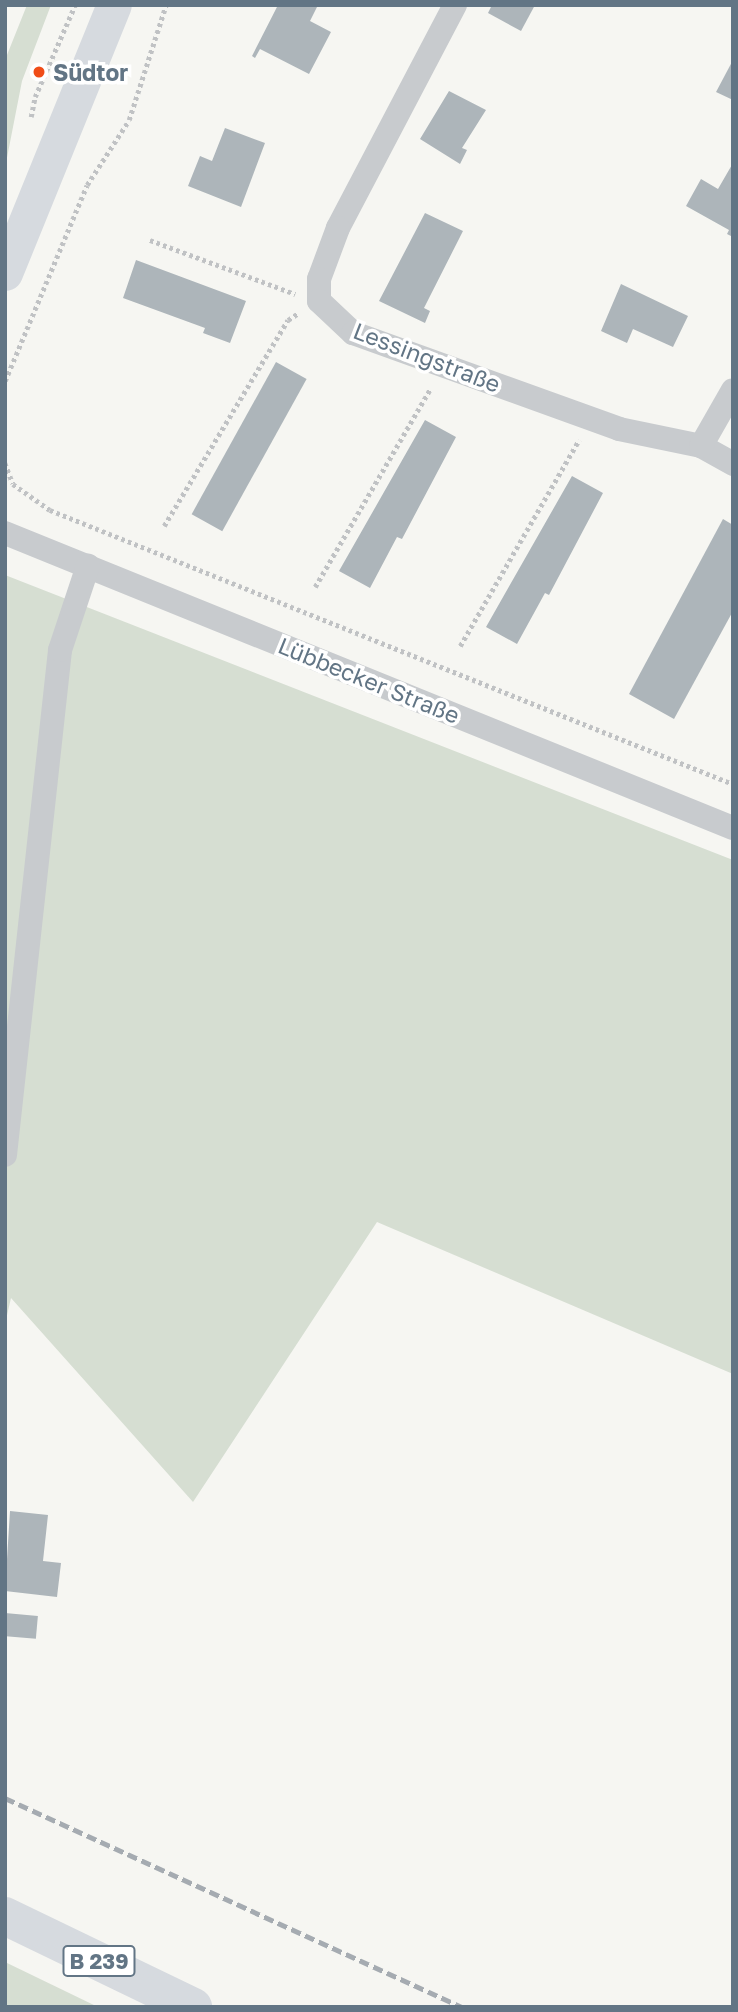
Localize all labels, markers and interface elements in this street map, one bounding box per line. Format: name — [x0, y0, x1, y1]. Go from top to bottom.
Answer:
place label: Südtor — [53, 58, 128, 86]
marker: Südtor — [31, 64, 47, 80]
street label: Lessingstraße — [350, 316, 504, 398]
street label: Lübbecker Straße — [274, 631, 464, 729]
road number: B 239 — [62, 1944, 136, 1979]

